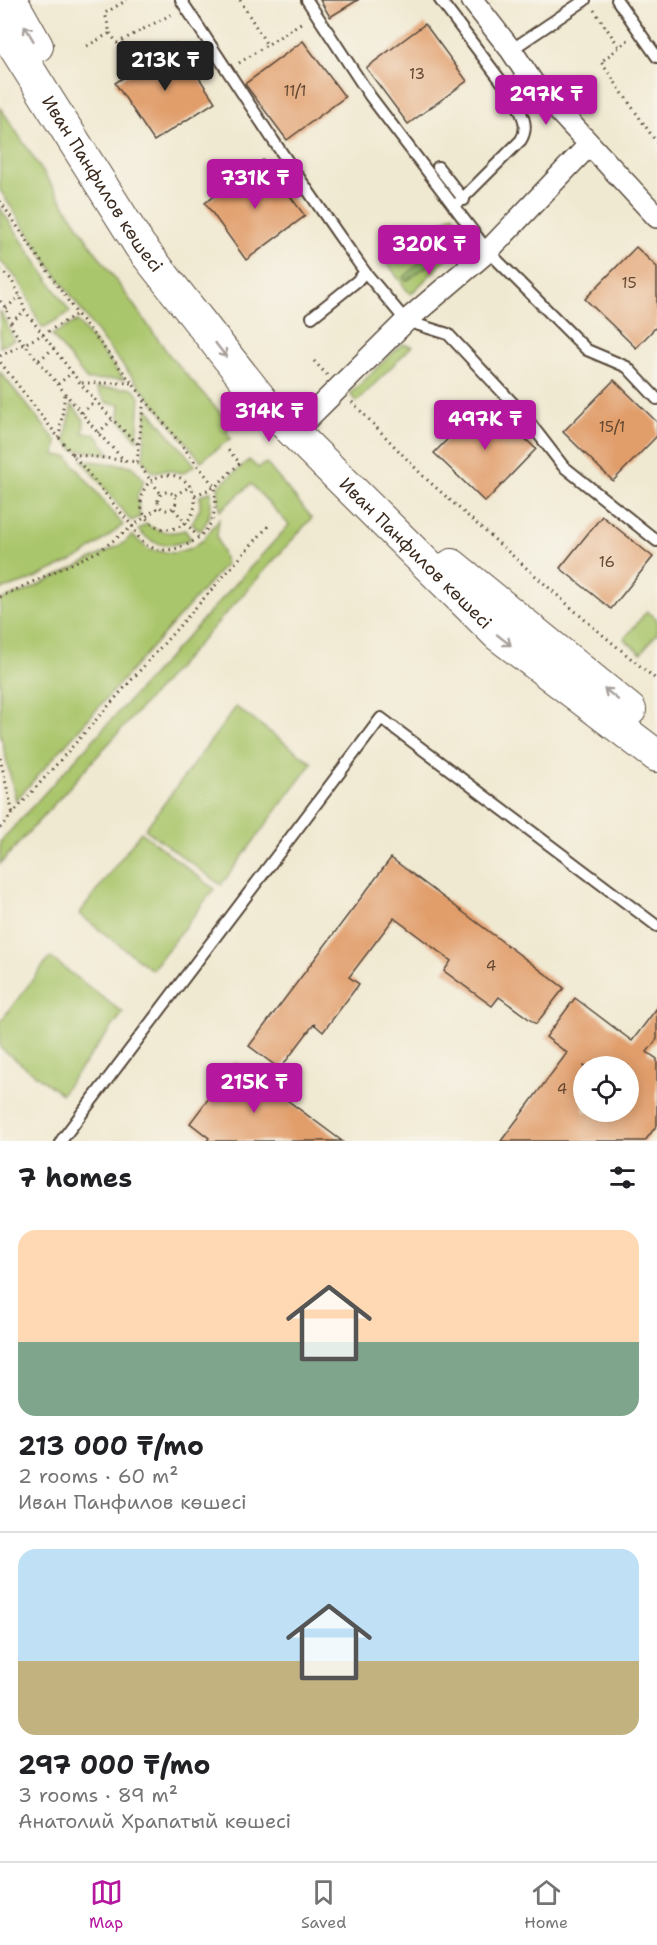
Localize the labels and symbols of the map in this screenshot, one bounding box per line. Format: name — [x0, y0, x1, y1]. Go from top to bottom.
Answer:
one-way arrow — [23, 24, 35, 41]
pin: 213K ₸ — [116, 41, 214, 92]
house number: 13 — [409, 64, 425, 84]
pin: 297K ₸ — [497, 75, 595, 126]
house number: 11/1 — [283, 81, 307, 101]
street label: Иван Панфилов көшесі — [36, 91, 168, 277]
pin: 731K ₸ — [206, 159, 304, 210]
pin: 320K ₸ — [380, 225, 478, 276]
house number: 15 — [621, 273, 637, 293]
one-way arrow — [215, 342, 228, 358]
pin: 314K ₸ — [220, 392, 318, 443]
pin: 497K ₸ — [436, 400, 534, 451]
house number: 15/1 — [599, 417, 625, 437]
street label: Иван Панфилов көшесі — [334, 472, 497, 634]
house number: 16 — [599, 552, 615, 572]
one-way arrow — [495, 633, 511, 646]
one-way arrow — [603, 688, 619, 701]
house number: 4 — [486, 956, 496, 976]
pin: 215K ₸ — [205, 1063, 303, 1114]
house number: 4 — [557, 1079, 567, 1099]

